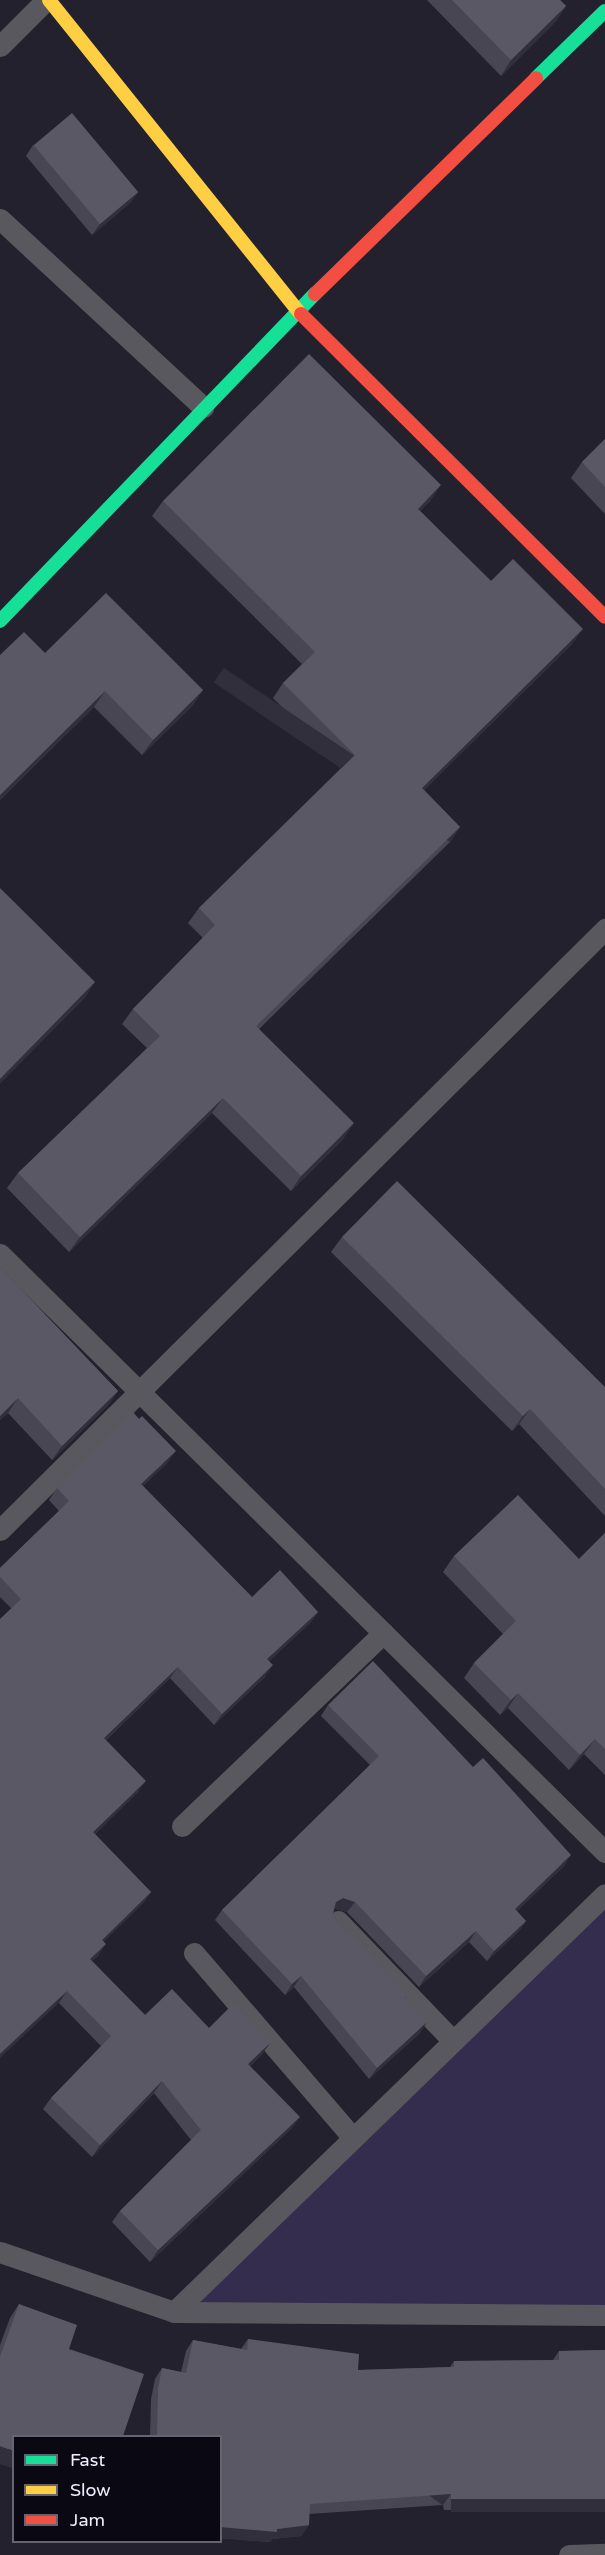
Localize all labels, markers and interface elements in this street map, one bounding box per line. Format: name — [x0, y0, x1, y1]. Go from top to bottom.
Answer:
legend — [12, 2435, 222, 2543]
text: Fast — [70, 2449, 105, 2471]
text: Slow — [70, 2479, 111, 2501]
text: Jam — [70, 2509, 105, 2531]

